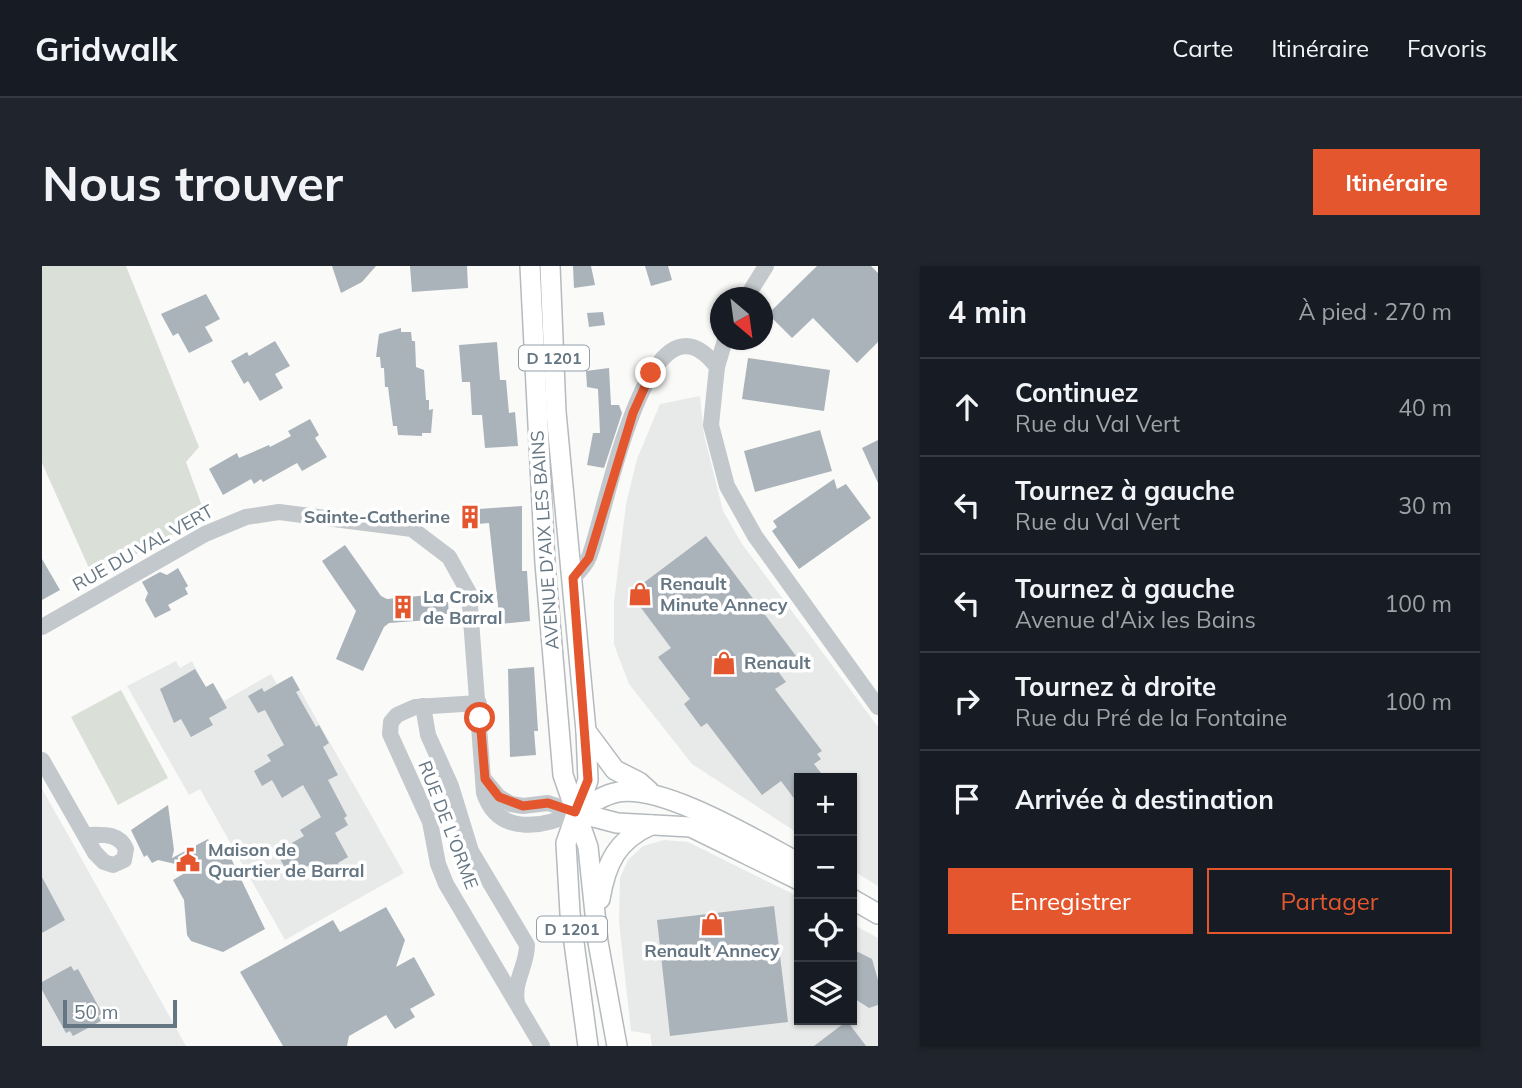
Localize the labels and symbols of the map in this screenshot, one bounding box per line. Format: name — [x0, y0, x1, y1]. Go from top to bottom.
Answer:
north arrow — [710, 287, 773, 350]
road number: D 1201 — [519, 346, 589, 370]
route end — [635, 357, 666, 388]
street label: AVENUE D'AIX LES BAINS — [525, 430, 564, 650]
street label: RUE DU VAL VERT — [68, 499, 217, 596]
building icon: Sainte-Catherine — [456, 503, 484, 531]
place label: Sainte-Catherine — [304, 505, 450, 528]
place label: Renault Minute Annecy — [660, 572, 788, 616]
shop icon: Renault Minute Annecy — [626, 580, 654, 608]
place label: La Croix de Barral — [423, 585, 502, 629]
building icon: La Croix de Barral — [389, 593, 417, 621]
shop icon: Renault — [710, 649, 738, 677]
place label: Renault — [744, 651, 811, 674]
route start — [464, 702, 495, 733]
street label: RUE DE L'ORME — [413, 757, 484, 892]
place label: Maison de Quartier de Barral — [208, 838, 364, 882]
public building icon: Maison de Quartier de Barral — [174, 846, 202, 874]
shop icon: Renault Annecy — [698, 910, 726, 938]
road number: D 1201 — [537, 916, 607, 942]
place label: Renault Annecy — [644, 939, 780, 962]
scale bar — [63, 997, 177, 1029]

